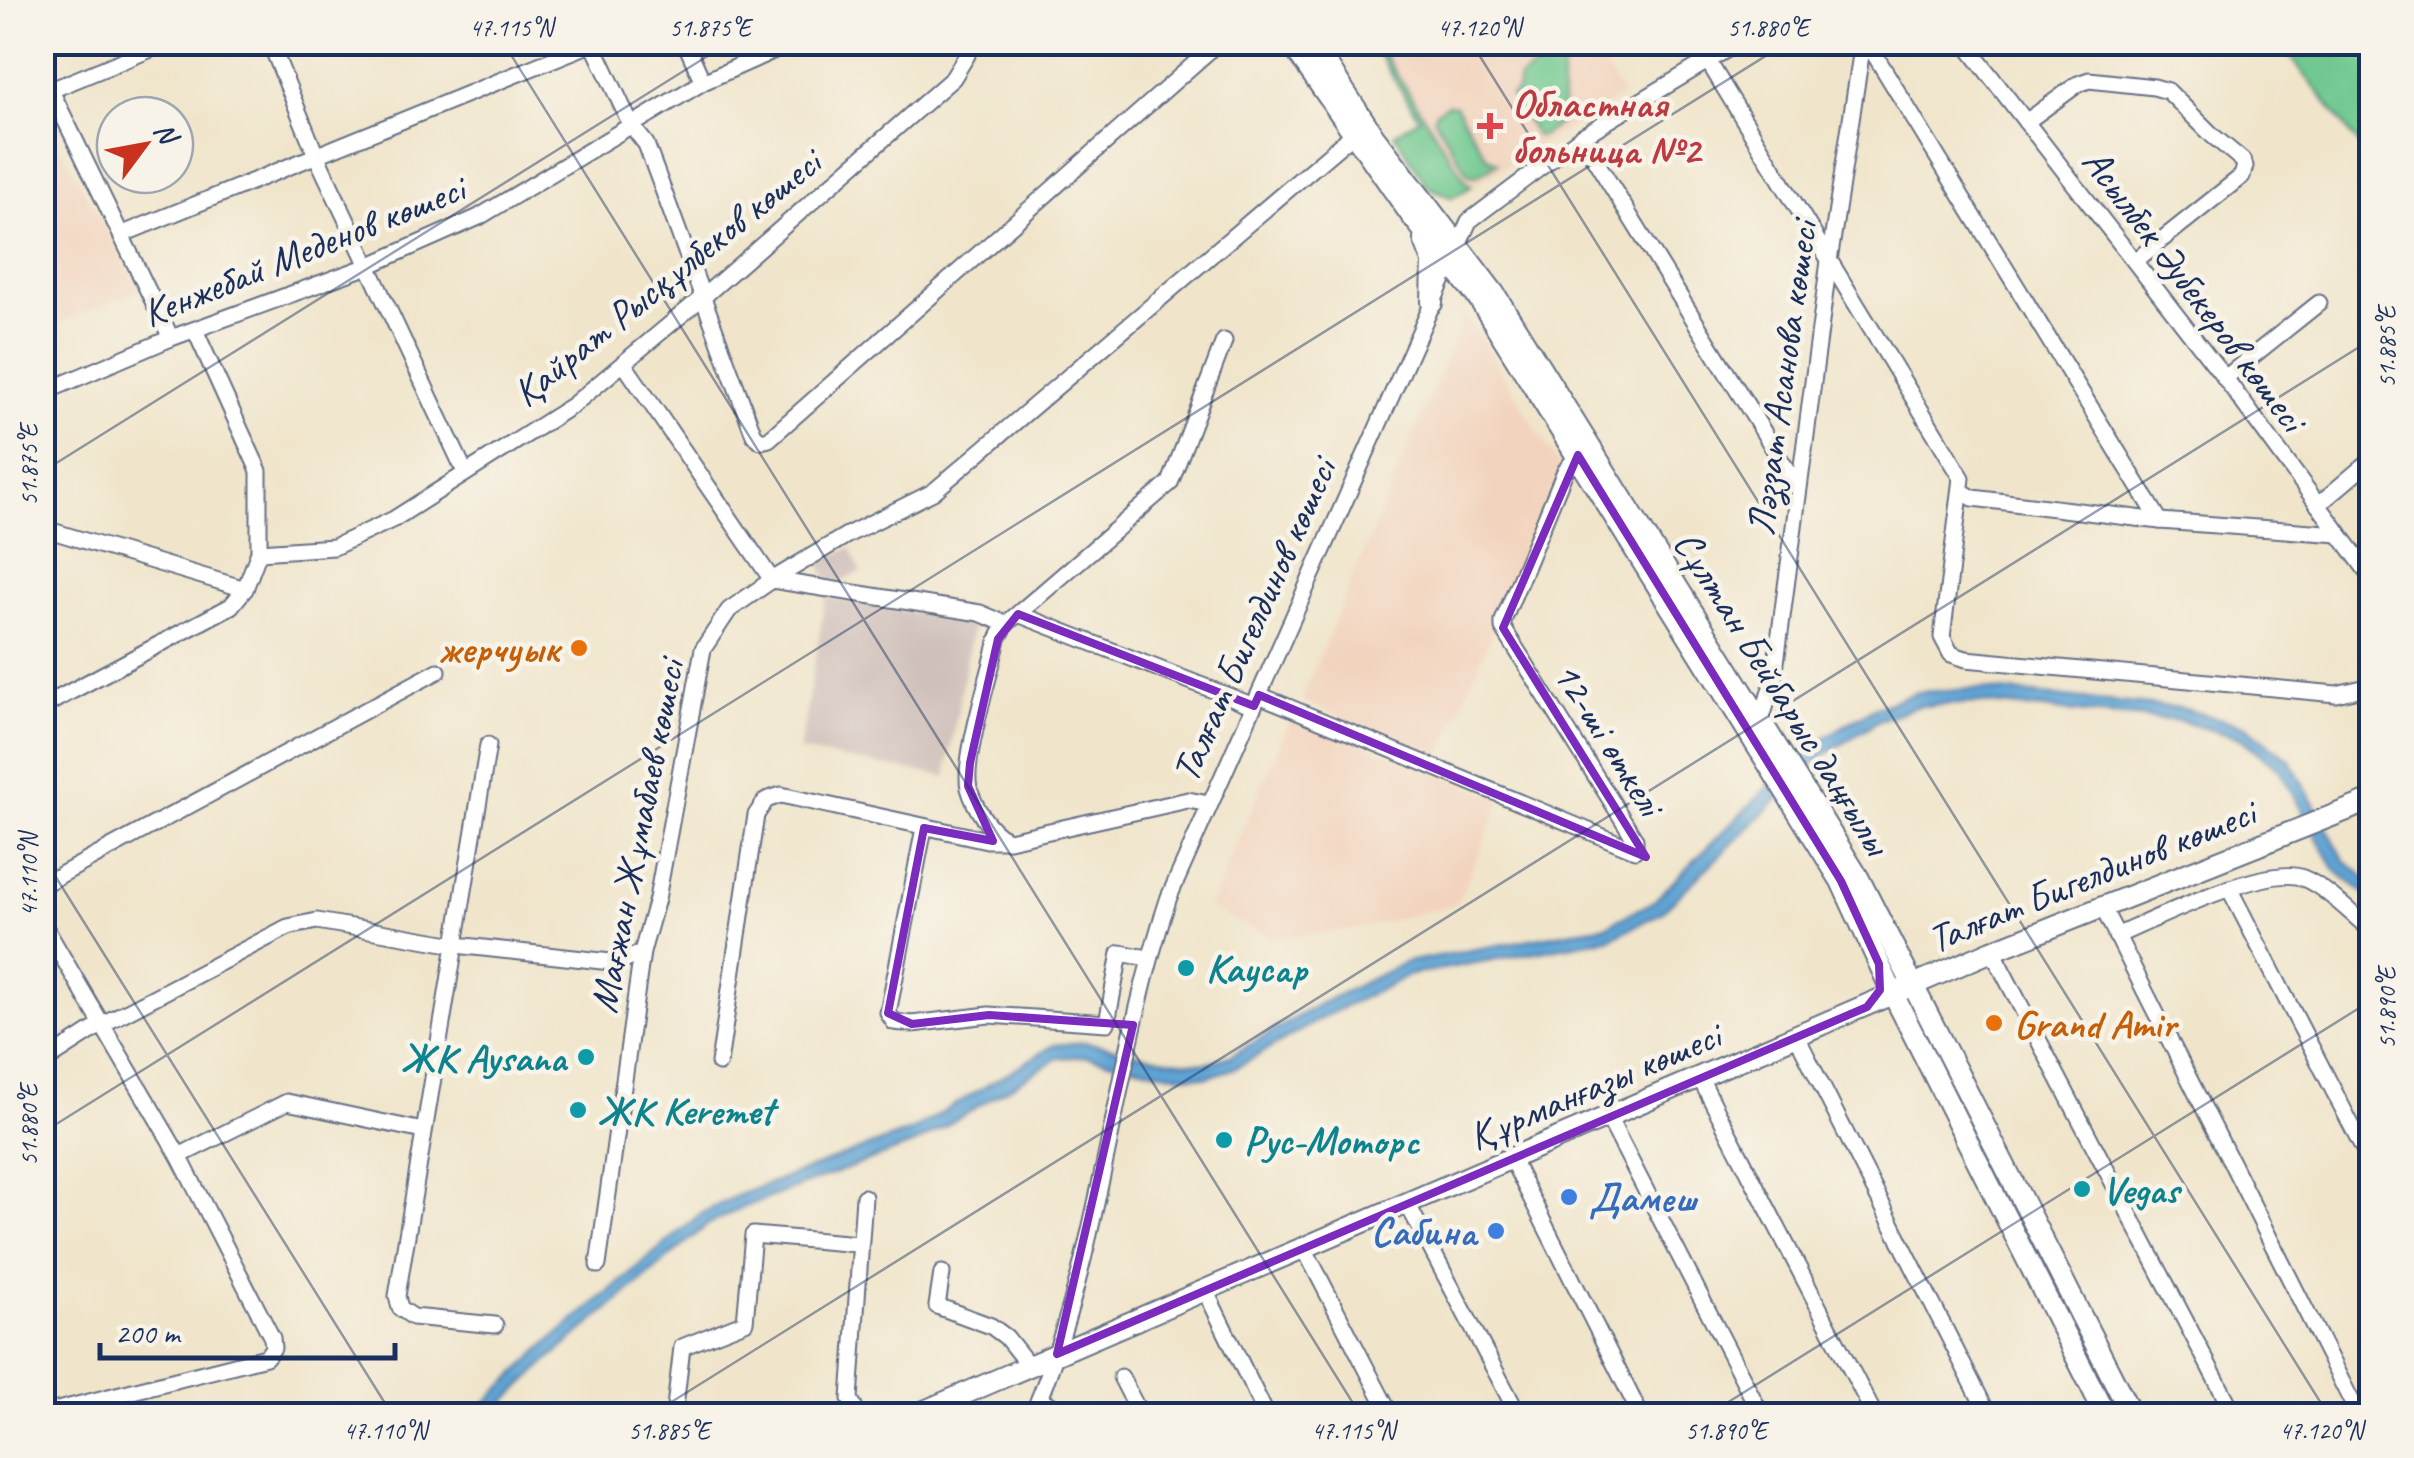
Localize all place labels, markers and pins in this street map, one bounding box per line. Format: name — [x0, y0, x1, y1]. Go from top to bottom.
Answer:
place label: Областная больница №2 — [1512, 79, 1704, 175]
marker: Областная больница №2 — [1477, 113, 1503, 139]
place label: жерчуык — [439, 624, 563, 674]
marker: жерчуык — [568, 637, 590, 659]
place label: Каусар — [1206, 944, 1309, 994]
marker: Каусар — [1175, 957, 1197, 979]
place label: Grand Amir — [2014, 999, 2180, 1049]
marker: Grand Amir — [1983, 1012, 2005, 1034]
place label: ЖК Aysana — [401, 1033, 569, 1083]
marker: ЖК Aysana — [575, 1046, 597, 1068]
place label: ЖК Keremet — [598, 1086, 779, 1136]
marker: ЖК Keremet — [567, 1099, 589, 1121]
place label: Рус-Моторс — [1244, 1116, 1420, 1166]
marker: Рус-Моторс — [1213, 1129, 1235, 1151]
place label: Vegas — [2102, 1165, 2183, 1215]
place label: Дамеш — [1589, 1173, 1699, 1223]
marker: Vegas — [2071, 1178, 2093, 1200]
marker: Дамеш — [1558, 1186, 1580, 1208]
place label: Сабина — [1371, 1207, 1479, 1257]
marker: Сабина — [1485, 1220, 1507, 1242]

